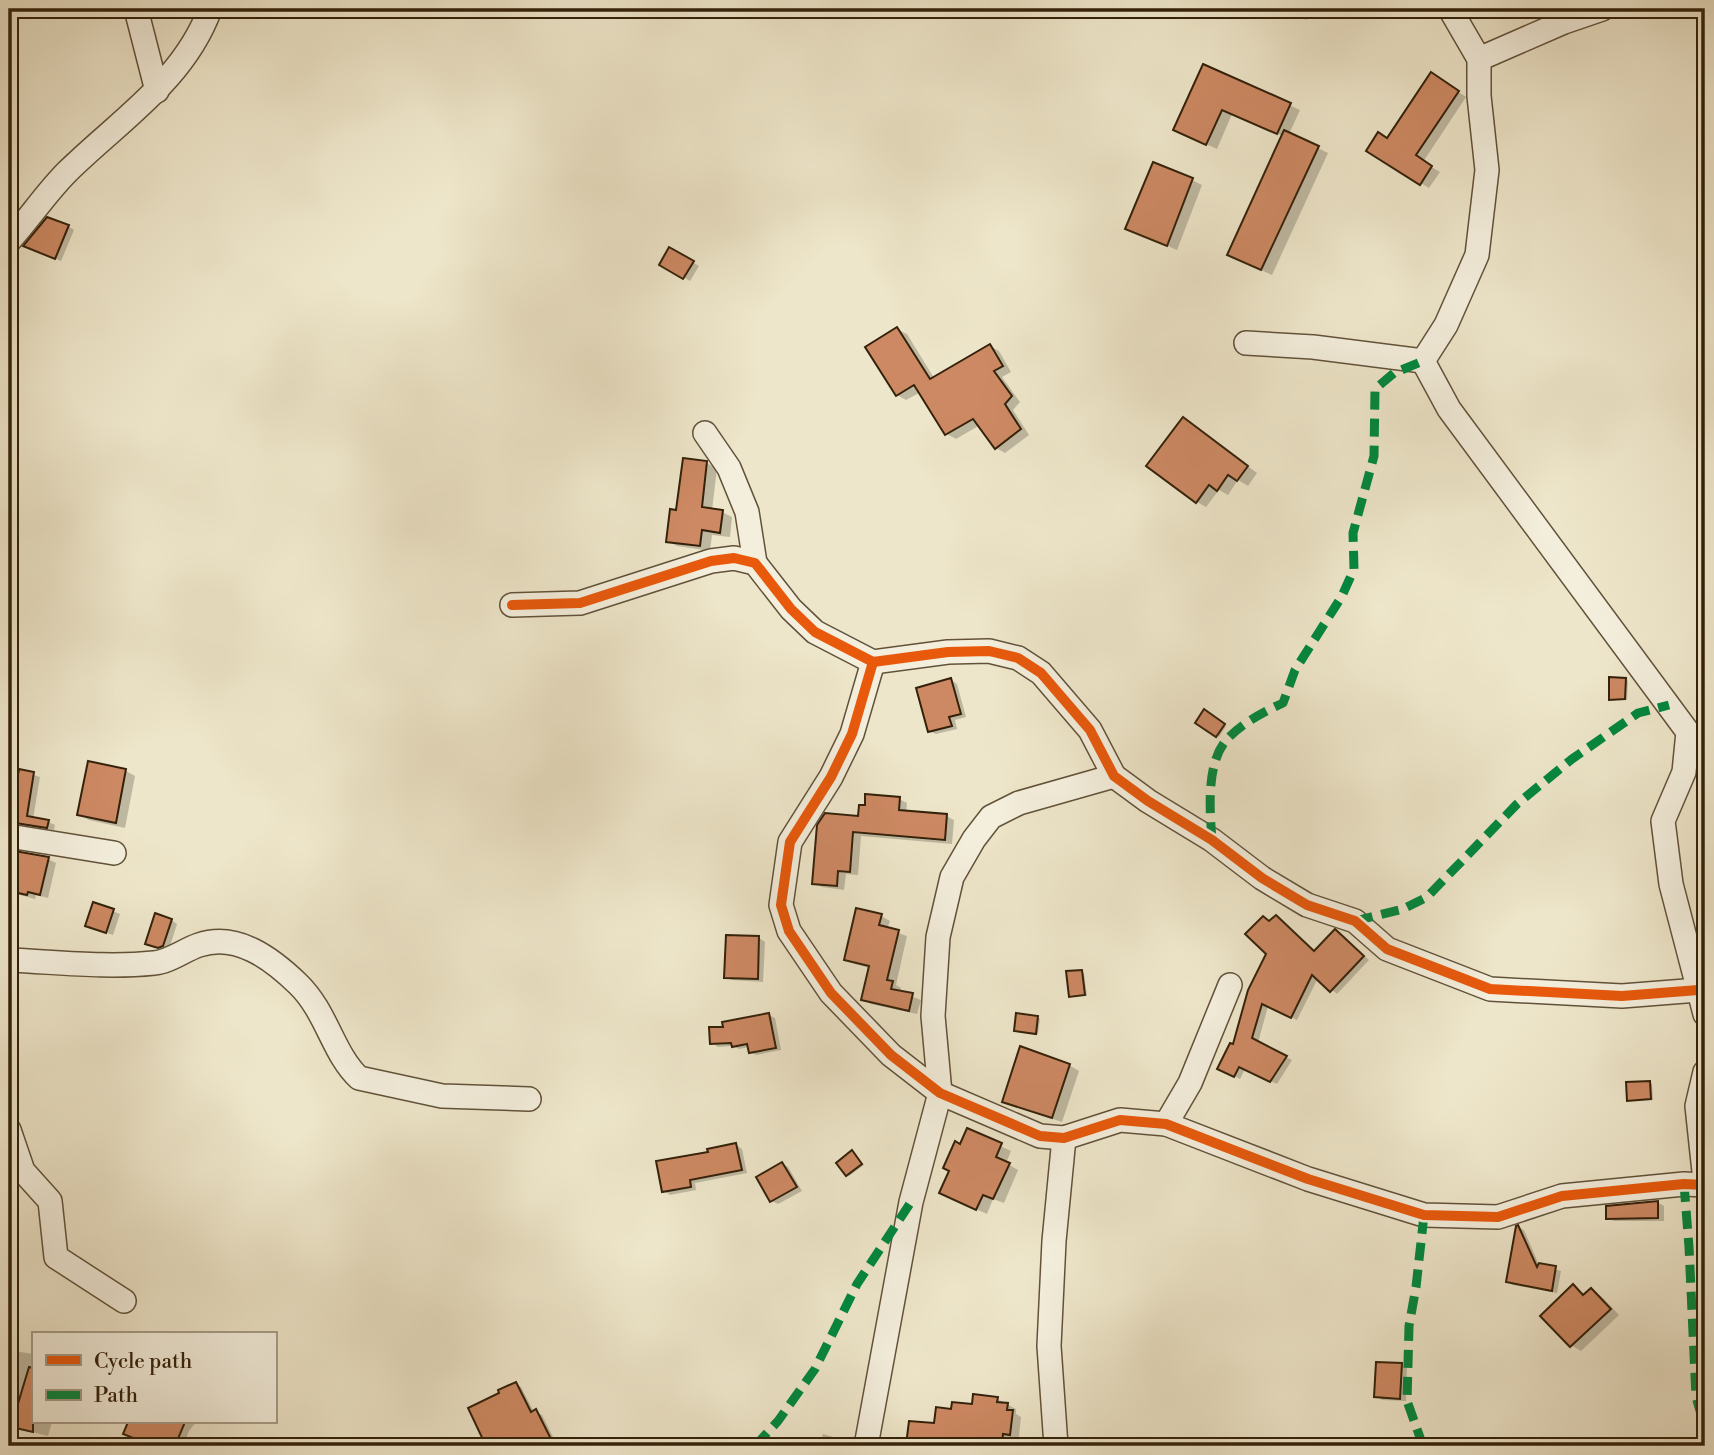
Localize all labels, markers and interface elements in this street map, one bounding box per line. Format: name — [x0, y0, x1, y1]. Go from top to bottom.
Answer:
legend — [32, 1332, 276, 1424]
text: Cycle path — [94, 1349, 193, 1375]
text: Path — [94, 1383, 139, 1409]

